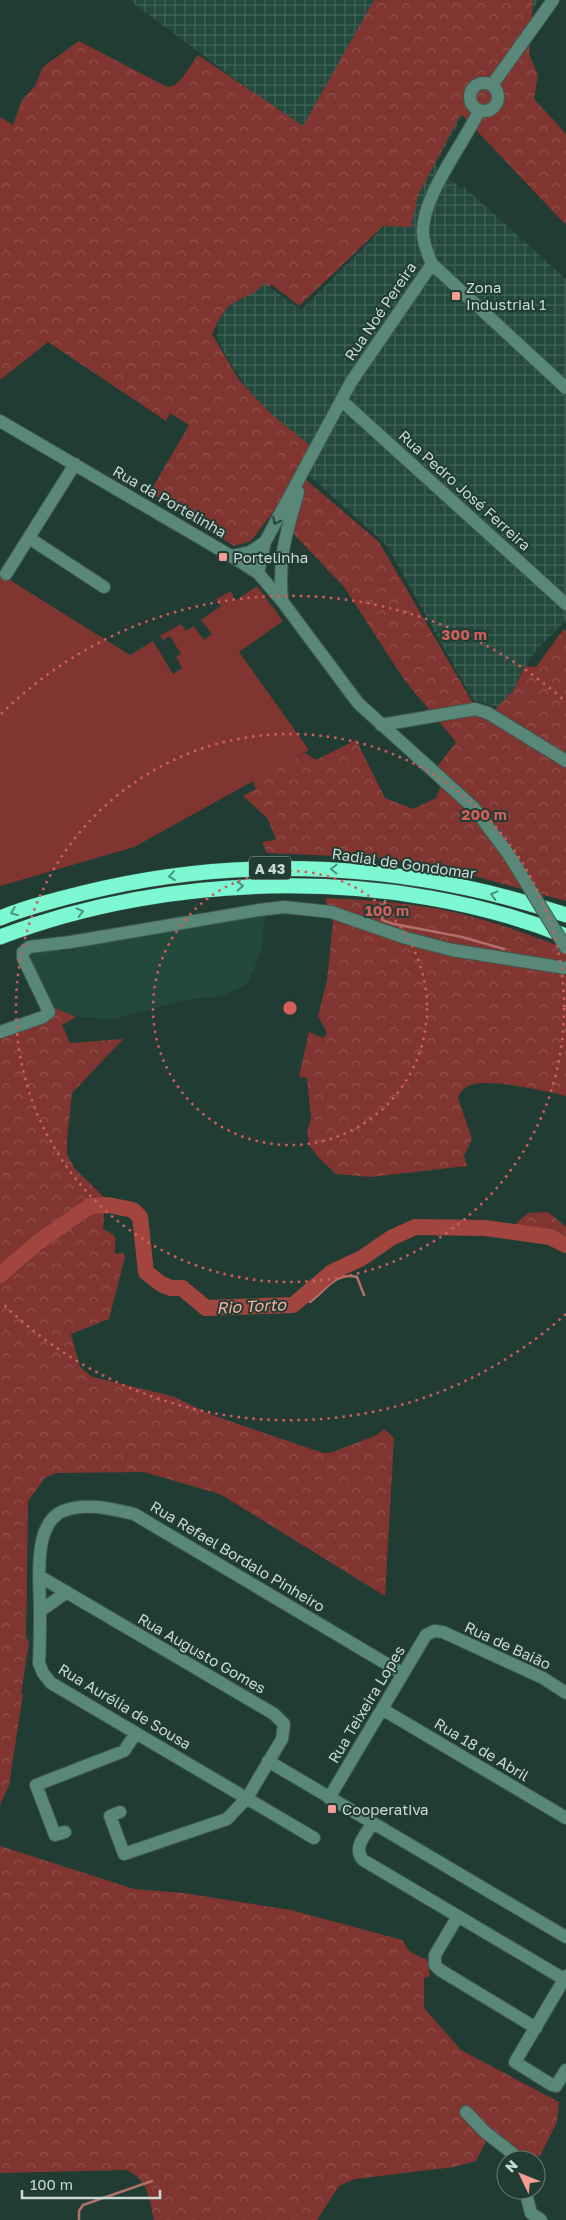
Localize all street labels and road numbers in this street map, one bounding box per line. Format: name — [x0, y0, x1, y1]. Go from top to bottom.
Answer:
street label: Rua Noé Pereira — [340, 258, 420, 364]
street label: Rua Pedro José Ferreira — [395, 426, 535, 554]
street label: Rua da Portelinha — [110, 461, 230, 541]
street label: Radial de Gondomar — [331, 844, 477, 882]
road number: A 43 — [249, 856, 291, 880]
street label: Rua Refael Bordalo Pinheiro — [148, 1497, 328, 1615]
street label: Rua Augusto Gomes — [135, 1609, 269, 1697]
street label: Rua de Baião — [462, 1617, 554, 1673]
street label: Rua Teixeira Lopes — [324, 1642, 408, 1766]
street label: Rua Aurélia de Sousa — [56, 1659, 194, 1753]
street label: Rua 18 de Abril — [432, 1714, 533, 1784]

